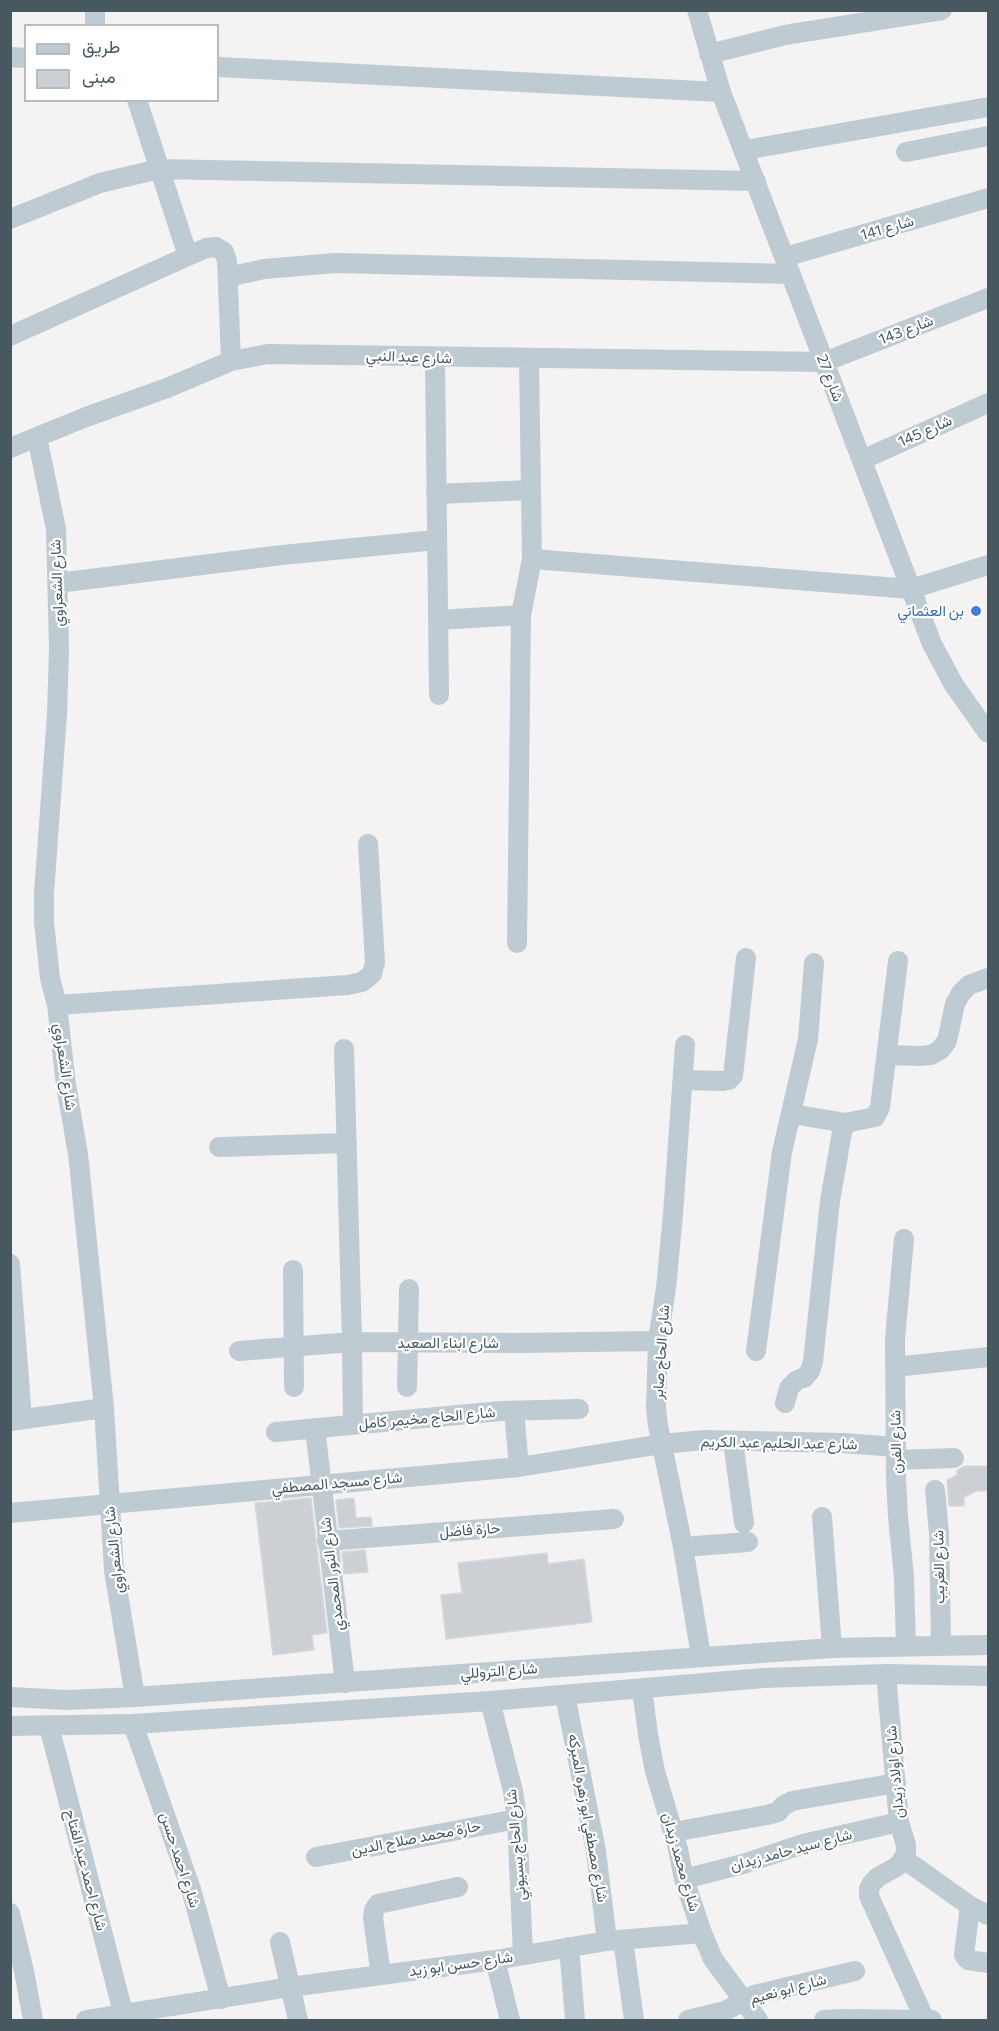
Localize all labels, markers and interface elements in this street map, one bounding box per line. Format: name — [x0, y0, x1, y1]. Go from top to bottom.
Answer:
legend — [24, 24, 219, 102]
text: طريق — [82, 35, 120, 57]
text: مبنى — [82, 65, 116, 87]
street label: شارع 141 — [858, 212, 916, 244]
street label: شارع 143 — [876, 311, 936, 349]
street label: شارع عبد النبي — [366, 347, 452, 367]
street label: شارع 27 — [813, 352, 847, 404]
street label: شارع 145 — [895, 411, 955, 451]
street label: شارع الشعراوي — [46, 539, 68, 627]
place label: بن العثماني — [898, 602, 964, 620]
marker: بن العثماني — [969, 604, 983, 618]
street label: شارع الشعراوي — [50, 1022, 80, 1112]
street label: شارع الحاج صابر — [649, 1304, 673, 1400]
street label: شارع ابناء الصعيد — [397, 1334, 499, 1352]
street label: شارع الحاج مخيمر كامل — [358, 1403, 496, 1433]
street label: شارع الفرن — [886, 1410, 906, 1474]
street label: شارع عبد الحليم عبد الكريم — [700, 1433, 858, 1453]
street label: شارع مسجد المصطفي — [271, 1468, 403, 1498]
street label: شارع الشعراوي — [100, 1506, 128, 1594]
street label: شارع النور المحمدي — [316, 1516, 348, 1632]
street label: حارة فاضل — [439, 1519, 501, 1541]
street label: شارع الغريب — [929, 1530, 949, 1604]
street label: شارع التروللي — [460, 1659, 538, 1683]
street label: شارع اولاد زيدان — [882, 1725, 908, 1819]
street label: شارع مصطفي ابو زهره المبركه — [564, 1732, 612, 1904]
street label: شارع الحاج بسيوني — [502, 1788, 530, 1902]
street label: شارع احمد عبد الفتاح — [61, 1807, 111, 1933]
street label: شارع احمد حسن — [156, 1810, 204, 1910]
street label: شارع محمد زيدان — [658, 1810, 704, 1914]
street label: حارة محمد صلاح الدين — [350, 1817, 482, 1859]
street label: شارع سيد حامد زيدان — [728, 1825, 854, 1875]
street label: شارع حسن ابو زيد — [408, 1948, 514, 1980]
street label: شارع ابو نعيم — [748, 1970, 828, 2008]

